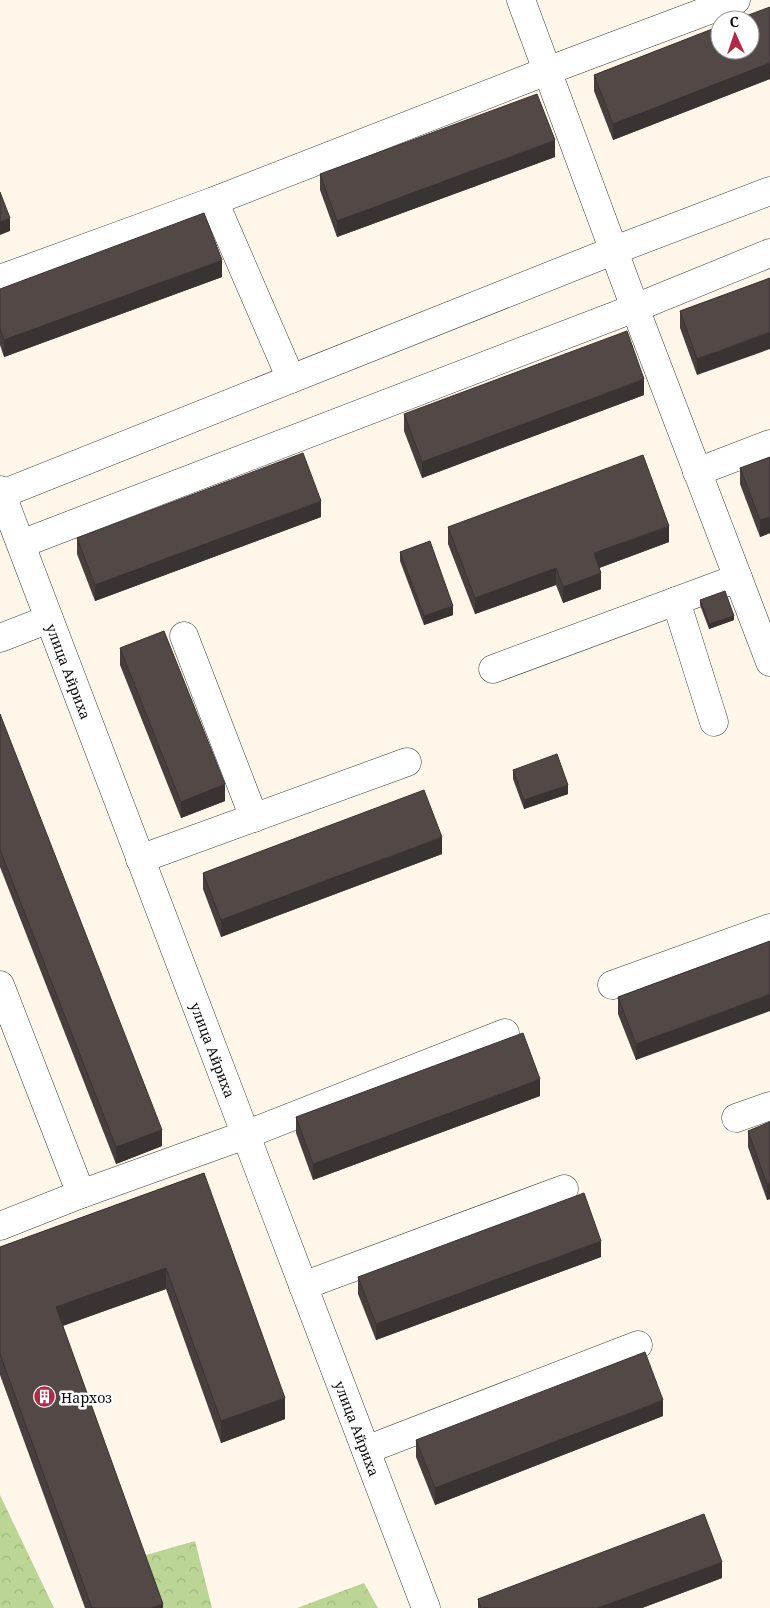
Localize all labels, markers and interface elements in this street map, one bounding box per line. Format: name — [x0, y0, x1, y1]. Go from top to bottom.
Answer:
north arrow — [710, 10, 760, 60]
text: С — [729, 12, 739, 31]
street label: улица Айриха — [42, 621, 96, 722]
street label: улица Айриха — [186, 999, 240, 1100]
street label: улица Айриха — [331, 1378, 384, 1479]
building icon: Нархоз — [33, 1385, 57, 1409]
place label: Нархоз — [61, 1388, 112, 1407]

